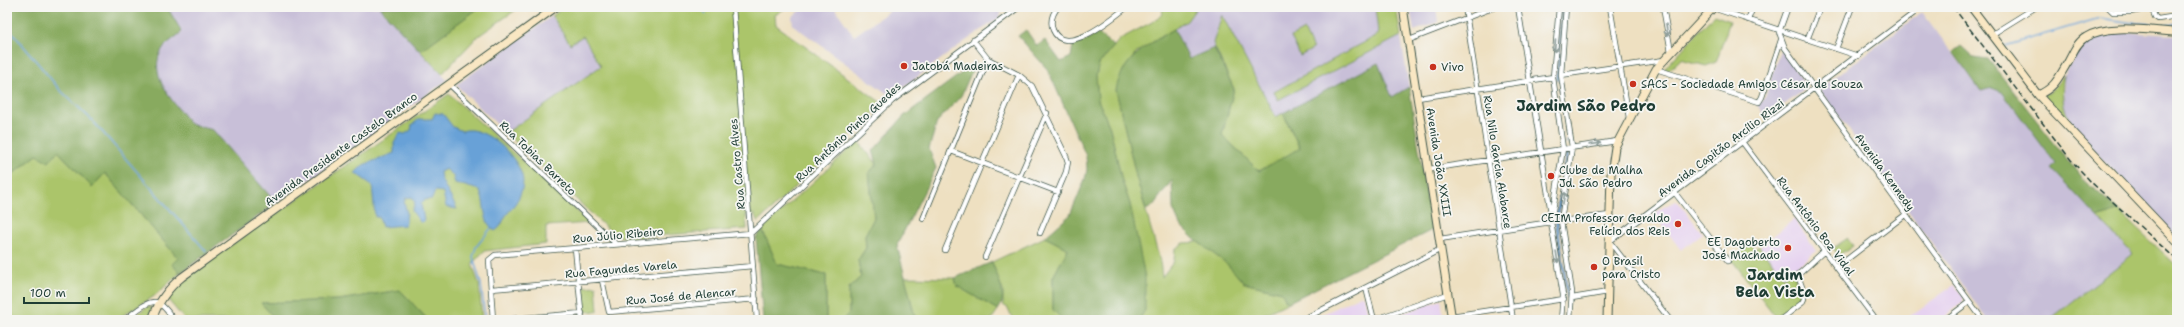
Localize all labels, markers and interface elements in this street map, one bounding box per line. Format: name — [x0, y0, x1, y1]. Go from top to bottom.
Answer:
one-way arrow — [1663, 23, 1671, 36]
one-way arrow — [1552, 39, 1559, 52]
place label: Jatobá Madeiras — [912, 59, 1003, 74]
place label: Vivo — [1441, 60, 1464, 75]
marker: Jatobá Madeiras — [899, 61, 909, 71]
marker: Vivo — [1428, 62, 1438, 72]
place label: SACS - Sociedade Amigos César de Souza — [1641, 77, 1863, 92]
street label: Rua Antônio Pinto Guedes — [792, 79, 905, 185]
marker: SACS - Sociedade Amigos César de Souza — [1628, 79, 1638, 89]
street label: Avenida Presidente Castelo Branco — [262, 89, 421, 210]
street label: Rua Nilo Garcia Alabarce — [1480, 94, 1515, 230]
district label: Jardim São Pedro — [1516, 96, 1656, 116]
street label: Avenida Capitão Arcílio Rizzi — [1655, 96, 1788, 201]
street label: Avenida João XXIII — [1422, 106, 1455, 218]
street label: Rua Tobias Barreto — [496, 118, 580, 199]
street label: Rua Castro Alves — [726, 118, 749, 210]
street label: Avenida Kennedy — [1851, 131, 1918, 214]
one-way arrow — [1588, 140, 1601, 148]
place label: Clube de Malha Jd. São Pedro — [1559, 163, 1643, 191]
marker: Clube de Malha Jd. São Pedro — [1546, 171, 1556, 181]
street label: Rua Antônio Boz Vidal — [1773, 174, 1858, 279]
one-way arrow — [1560, 192, 1568, 205]
place label: CEIM Professor Geraldo Felício dos Reis — [1541, 211, 1670, 239]
marker: CEIM Professor Geraldo Felício dos Reis — [1673, 219, 1683, 229]
street label: Rua Júlio Ribeiro — [572, 224, 664, 247]
place label: EE Dagoberto José Machado — [1702, 235, 1780, 263]
marker: EE Dagoberto José Machado — [1783, 243, 1793, 253]
one-way arrow — [1553, 251, 1561, 264]
place label: O Brasil para Cristo — [1602, 254, 1661, 282]
street label: Rua Fagundes Varela — [564, 257, 678, 282]
marker: O Brasil para Cristo — [1589, 262, 1599, 272]
district label: Jardim Bela Vista — [1735, 265, 1815, 302]
scale bar — [24, 279, 89, 305]
street label: Rua José de Alencar — [625, 284, 737, 309]
text: 100 m — [30, 285, 66, 301]

